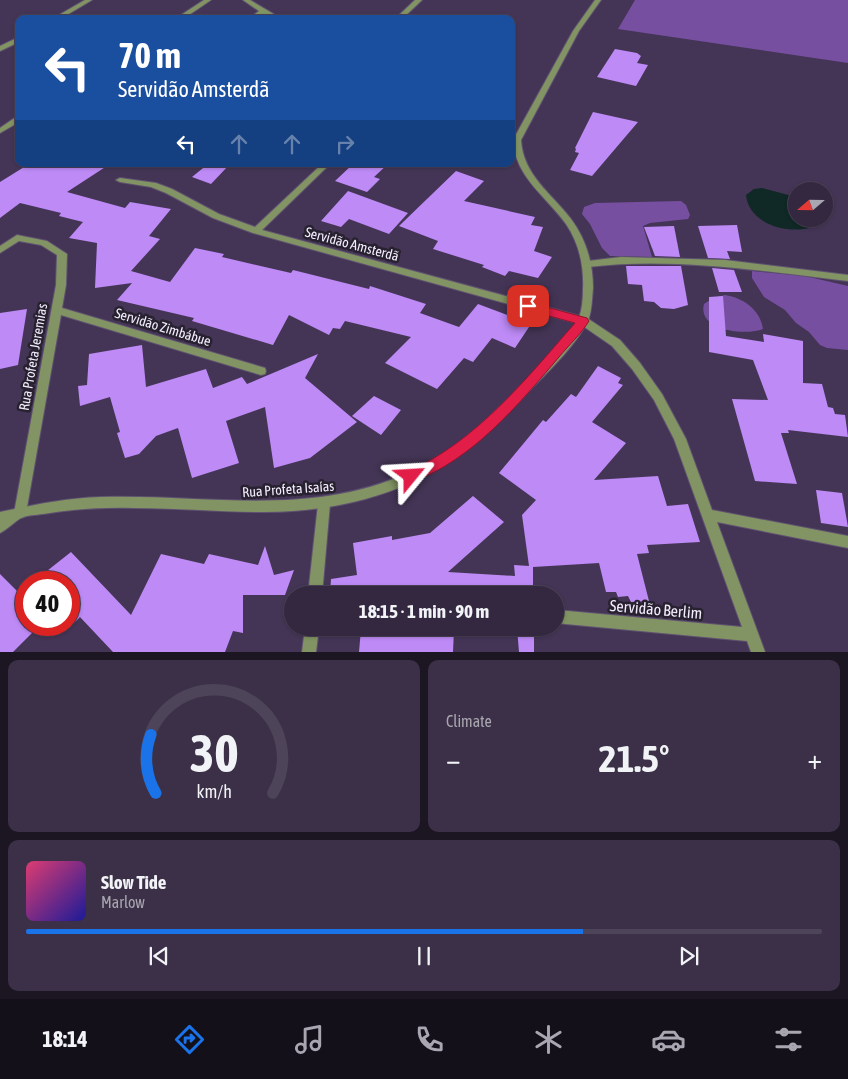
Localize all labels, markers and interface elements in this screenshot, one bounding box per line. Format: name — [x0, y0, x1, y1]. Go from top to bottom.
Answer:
icon: left — [35, 35, 100, 100]
text: 70 m — [118, 35, 181, 75]
text: Servidão Amsterdã — [118, 76, 270, 102]
icon: left — [172, 130, 200, 158]
icon: ahead — [225, 130, 253, 158]
icon: ahead — [278, 130, 306, 158]
icon: right — [331, 130, 359, 158]
north arrow — [788, 182, 832, 228]
map controls — [788, 182, 833, 227]
street label: Servidão Amsterdã — [303, 224, 401, 264]
pin — [507, 285, 549, 327]
icon: arrive — [514, 292, 542, 320]
street label: Rua Profeta Jeremias — [16, 302, 50, 412]
street label: Servidão Zimbábue — [113, 305, 213, 349]
position arrow — [384, 449, 436, 501]
street label: Rua Profeta Isaías — [241, 478, 335, 500]
speed limit sign: 40 — [15, 571, 80, 636]
street label: Servidão Berlim — [609, 596, 703, 622]
text: 18:15 · 1 min · 90 m — [359, 600, 489, 622]
text: Climate — [446, 712, 492, 730]
text: 30 — [190, 723, 238, 783]
text: 21.5° — [599, 737, 669, 780]
text: − — [446, 743, 461, 775]
text: + — [807, 743, 822, 775]
text: km/h — [196, 781, 232, 802]
text: Slow Tide — [101, 871, 166, 893]
text: Marlow — [101, 893, 145, 911]
icon: previous — [145, 942, 173, 970]
icon: pause — [410, 942, 438, 970]
icon: next — [675, 942, 703, 970]
icon: directions — [172, 1022, 207, 1057]
icon: music — [292, 1022, 327, 1057]
icon: phone — [412, 1022, 447, 1057]
icon: climate — [531, 1022, 566, 1057]
icon: car — [651, 1022, 686, 1057]
icon: filters — [771, 1022, 806, 1057]
text: 18:14 — [42, 1026, 88, 1052]

